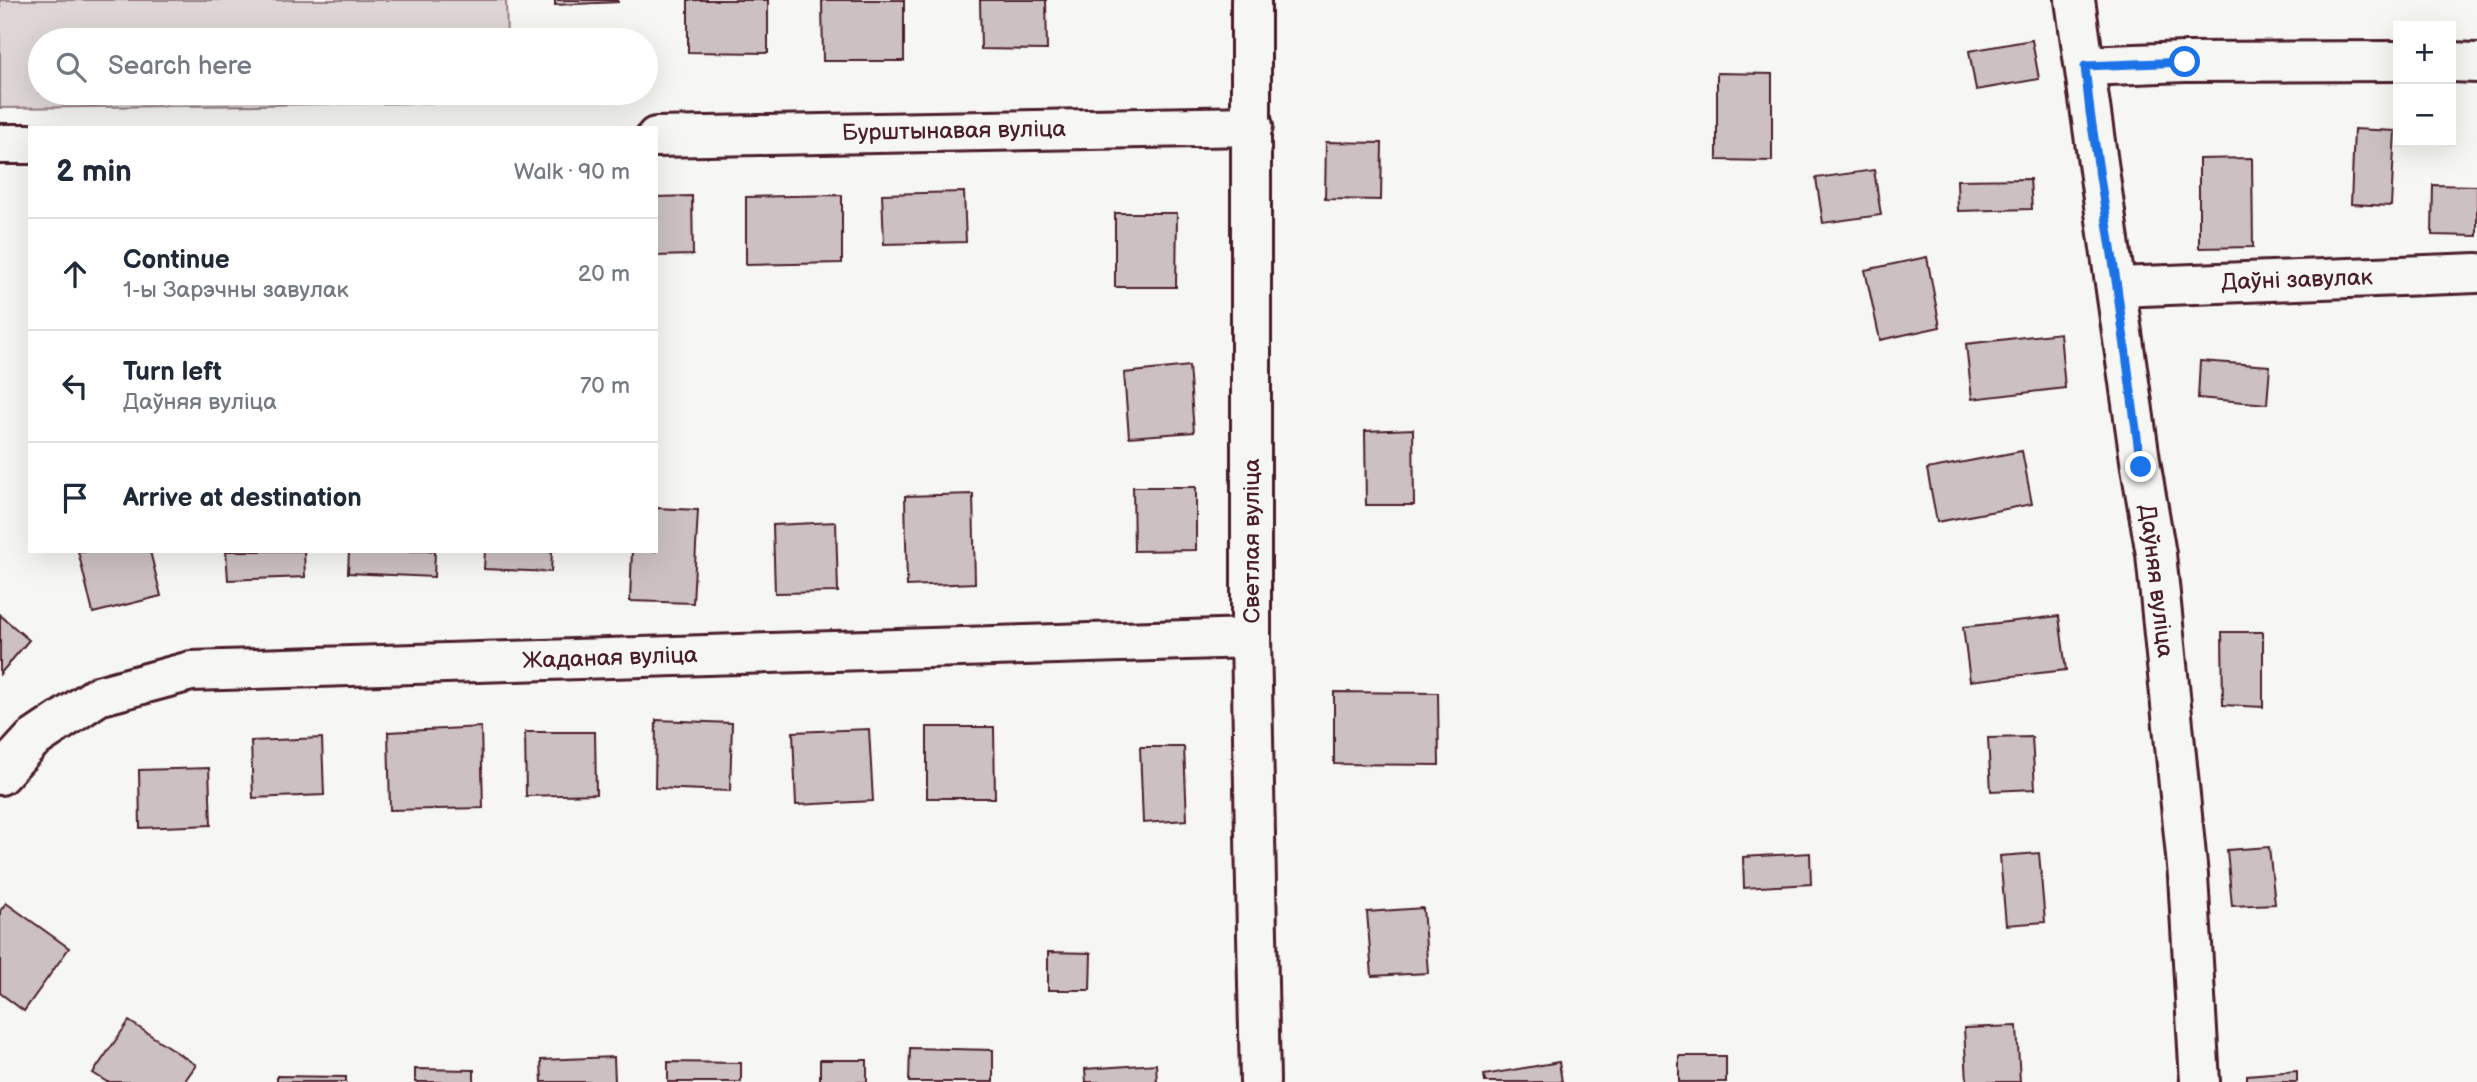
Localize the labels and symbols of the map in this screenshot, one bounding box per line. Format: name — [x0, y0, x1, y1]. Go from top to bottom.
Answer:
route start — [2169, 46, 2200, 77]
street label: Бурштынавая вуліца — [842, 115, 1067, 147]
street label: Даўні завулак — [2221, 263, 2374, 297]
route end — [2125, 451, 2156, 482]
street label: Светлая вуліца — [1238, 458, 1266, 624]
street label: Даўняя вуліца — [2133, 503, 2179, 659]
street label: Жаданая вуліца — [522, 641, 699, 675]

